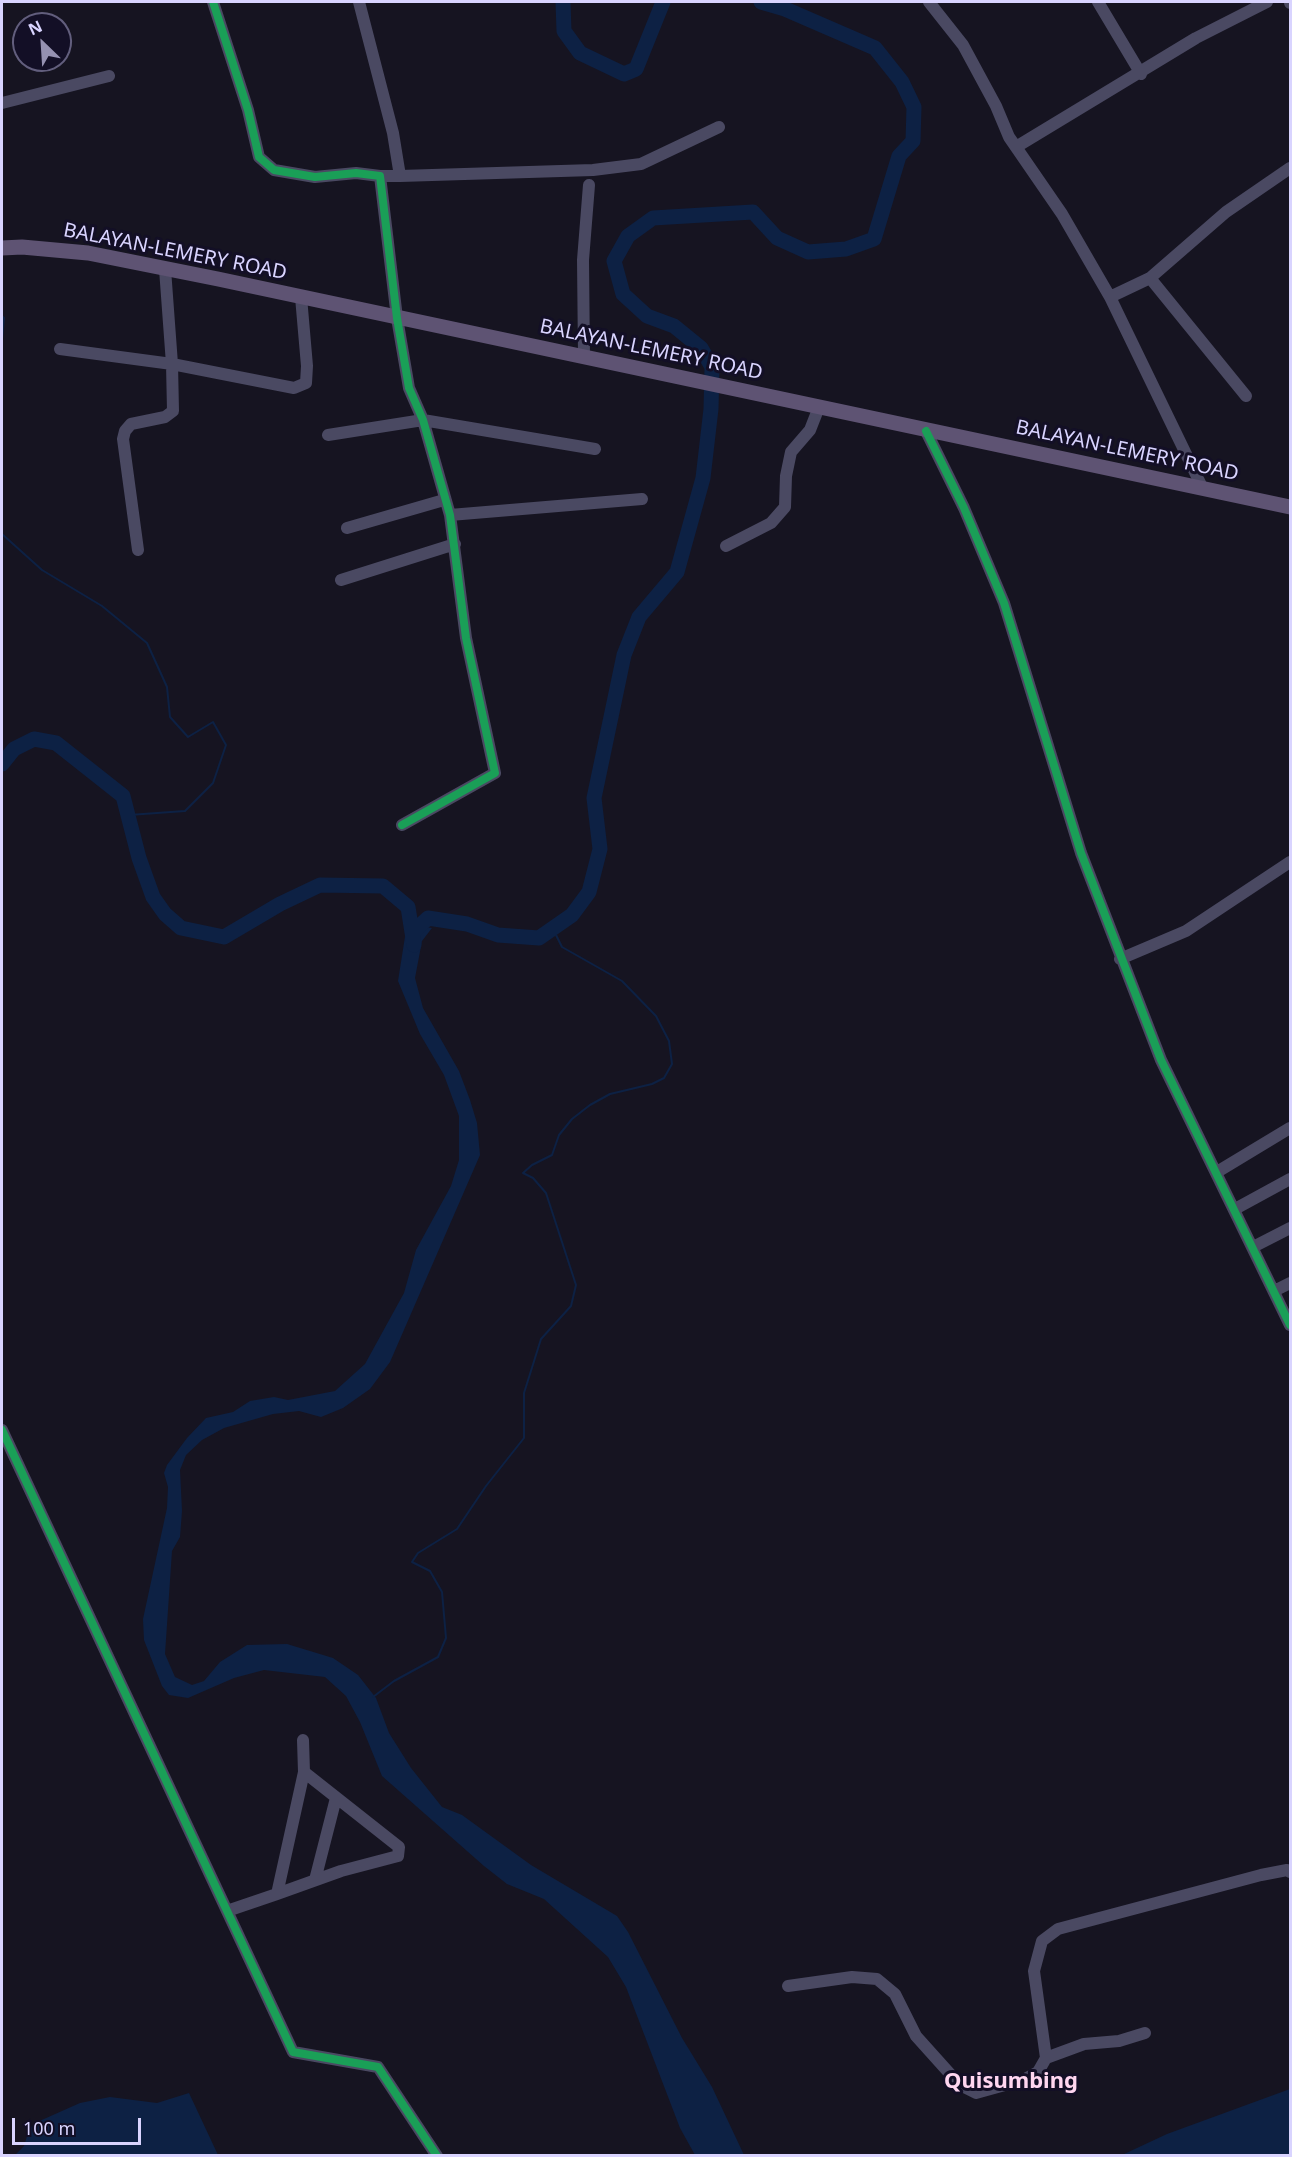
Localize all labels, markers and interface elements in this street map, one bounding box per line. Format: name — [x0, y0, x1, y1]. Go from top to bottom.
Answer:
north arrow — [12, 12, 72, 72]
text: N — [25, 15, 46, 40]
street label: BALAYAN-LEMERY ROAD — [61, 219, 289, 285]
street label: BALAYAN-LEMERY ROAD — [537, 315, 765, 385]
street label: BALAYAN-LEMERY ROAD — [1013, 416, 1241, 486]
district label: Quisumbing — [944, 2069, 1078, 2095]
scale bar — [15, 2106, 144, 2144]
text: 100 m — [23, 2116, 75, 2140]

